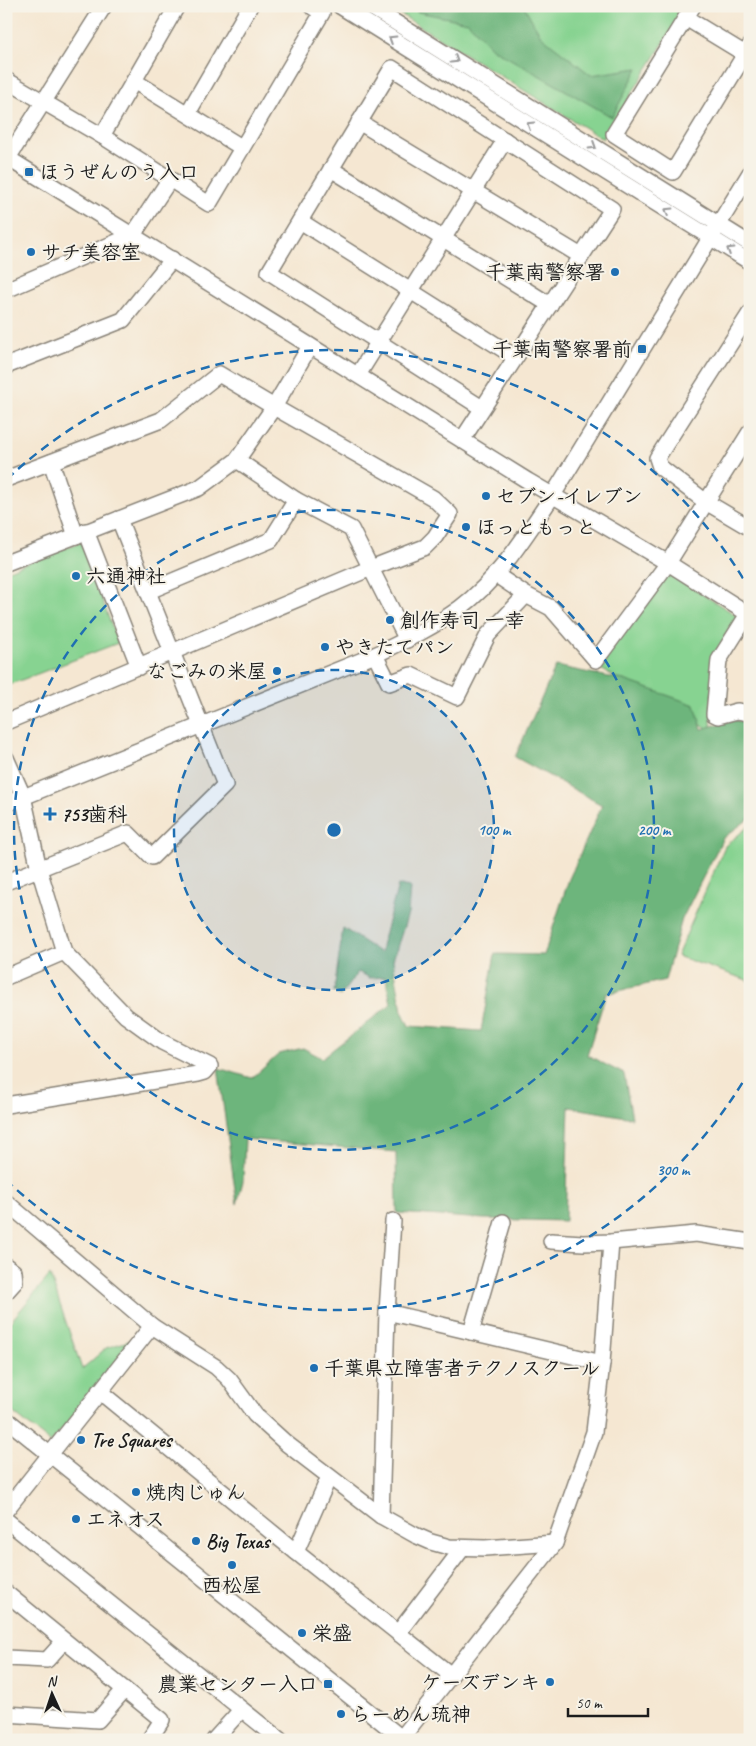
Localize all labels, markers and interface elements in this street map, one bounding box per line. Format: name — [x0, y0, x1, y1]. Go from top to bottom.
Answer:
one-way arrow — [389, 36, 398, 46]
one-way arrow — [450, 54, 459, 63]
one-way arrow — [527, 122, 536, 132]
one-way arrow — [587, 140, 596, 150]
place label: ほうぜんのう入口 — [39, 160, 199, 185]
marker: ほうぜんのう入口 — [23, 166, 35, 178]
one-way arrow — [665, 208, 674, 218]
place label: サチ美容室 — [41, 240, 141, 265]
marker: サチ美容室 — [25, 246, 37, 258]
one-way arrow — [726, 246, 735, 256]
place label: 千葉南警察署 — [485, 260, 605, 285]
marker: 千葉南警察署 — [609, 266, 621, 278]
place label: 千葉南警察署前 — [492, 337, 632, 362]
marker: 千葉南警察署前 — [636, 343, 648, 355]
place label: セブン-イレブン — [496, 484, 643, 509]
marker: セブン-イレブン — [480, 490, 492, 502]
place label: ほっともっと — [476, 515, 596, 540]
marker: ほっともっと — [460, 521, 472, 533]
place label: 六通神社 — [86, 564, 166, 589]
marker: 六通神社 — [70, 570, 82, 582]
place label: 創作寿司 一幸 — [400, 608, 525, 633]
marker: 創作寿司 一幸 — [384, 614, 396, 626]
place label: やきたてパン — [335, 635, 455, 660]
marker: やきたてパン — [319, 641, 331, 653]
place label: なごみの米屋 — [147, 659, 267, 684]
marker: なごみの米屋 — [271, 665, 283, 677]
place label: 753歯科 — [61, 802, 128, 827]
marker: 753歯科 — [43, 807, 57, 821]
centre of rings — [325, 821, 343, 839]
text: 100 m — [478, 821, 512, 840]
text: 200 m — [638, 821, 672, 840]
text: 300 m — [657, 1161, 691, 1180]
place label: 千葉県立障害者テクノスクール — [324, 1356, 600, 1381]
marker: 千葉県立障害者テクノスクール — [308, 1362, 320, 1374]
place label: Tre Squares — [91, 1428, 173, 1453]
marker: Tre Squares — [75, 1434, 87, 1446]
place label: 焼肉じゅん — [146, 1480, 246, 1505]
marker: 焼肉じゅん — [130, 1486, 142, 1498]
place label: エネオス — [86, 1507, 165, 1532]
marker: エネオス — [70, 1513, 82, 1525]
place label: Big Texas — [206, 1529, 272, 1554]
marker: Big Texas — [190, 1535, 202, 1547]
marker: 西松屋 — [226, 1559, 238, 1571]
place label: 西松屋 — [202, 1573, 262, 1598]
place label: 栄盛 — [312, 1621, 352, 1646]
marker: 栄盛 — [296, 1627, 308, 1639]
north arrow — [28, 1668, 78, 1718]
place label: ケーズデンキ — [422, 1670, 540, 1695]
place label: 農業センター入口 — [158, 1672, 318, 1697]
text: N — [47, 1673, 58, 1690]
marker: ケーズデンキ — [544, 1676, 556, 1688]
marker: 農業センター入口 — [322, 1678, 334, 1690]
scale bar — [568, 1686, 648, 1718]
text: 50 m — [576, 1694, 603, 1713]
place label: らーめん琉神 — [351, 1702, 471, 1727]
marker: らーめん琉神 — [335, 1708, 347, 1720]

